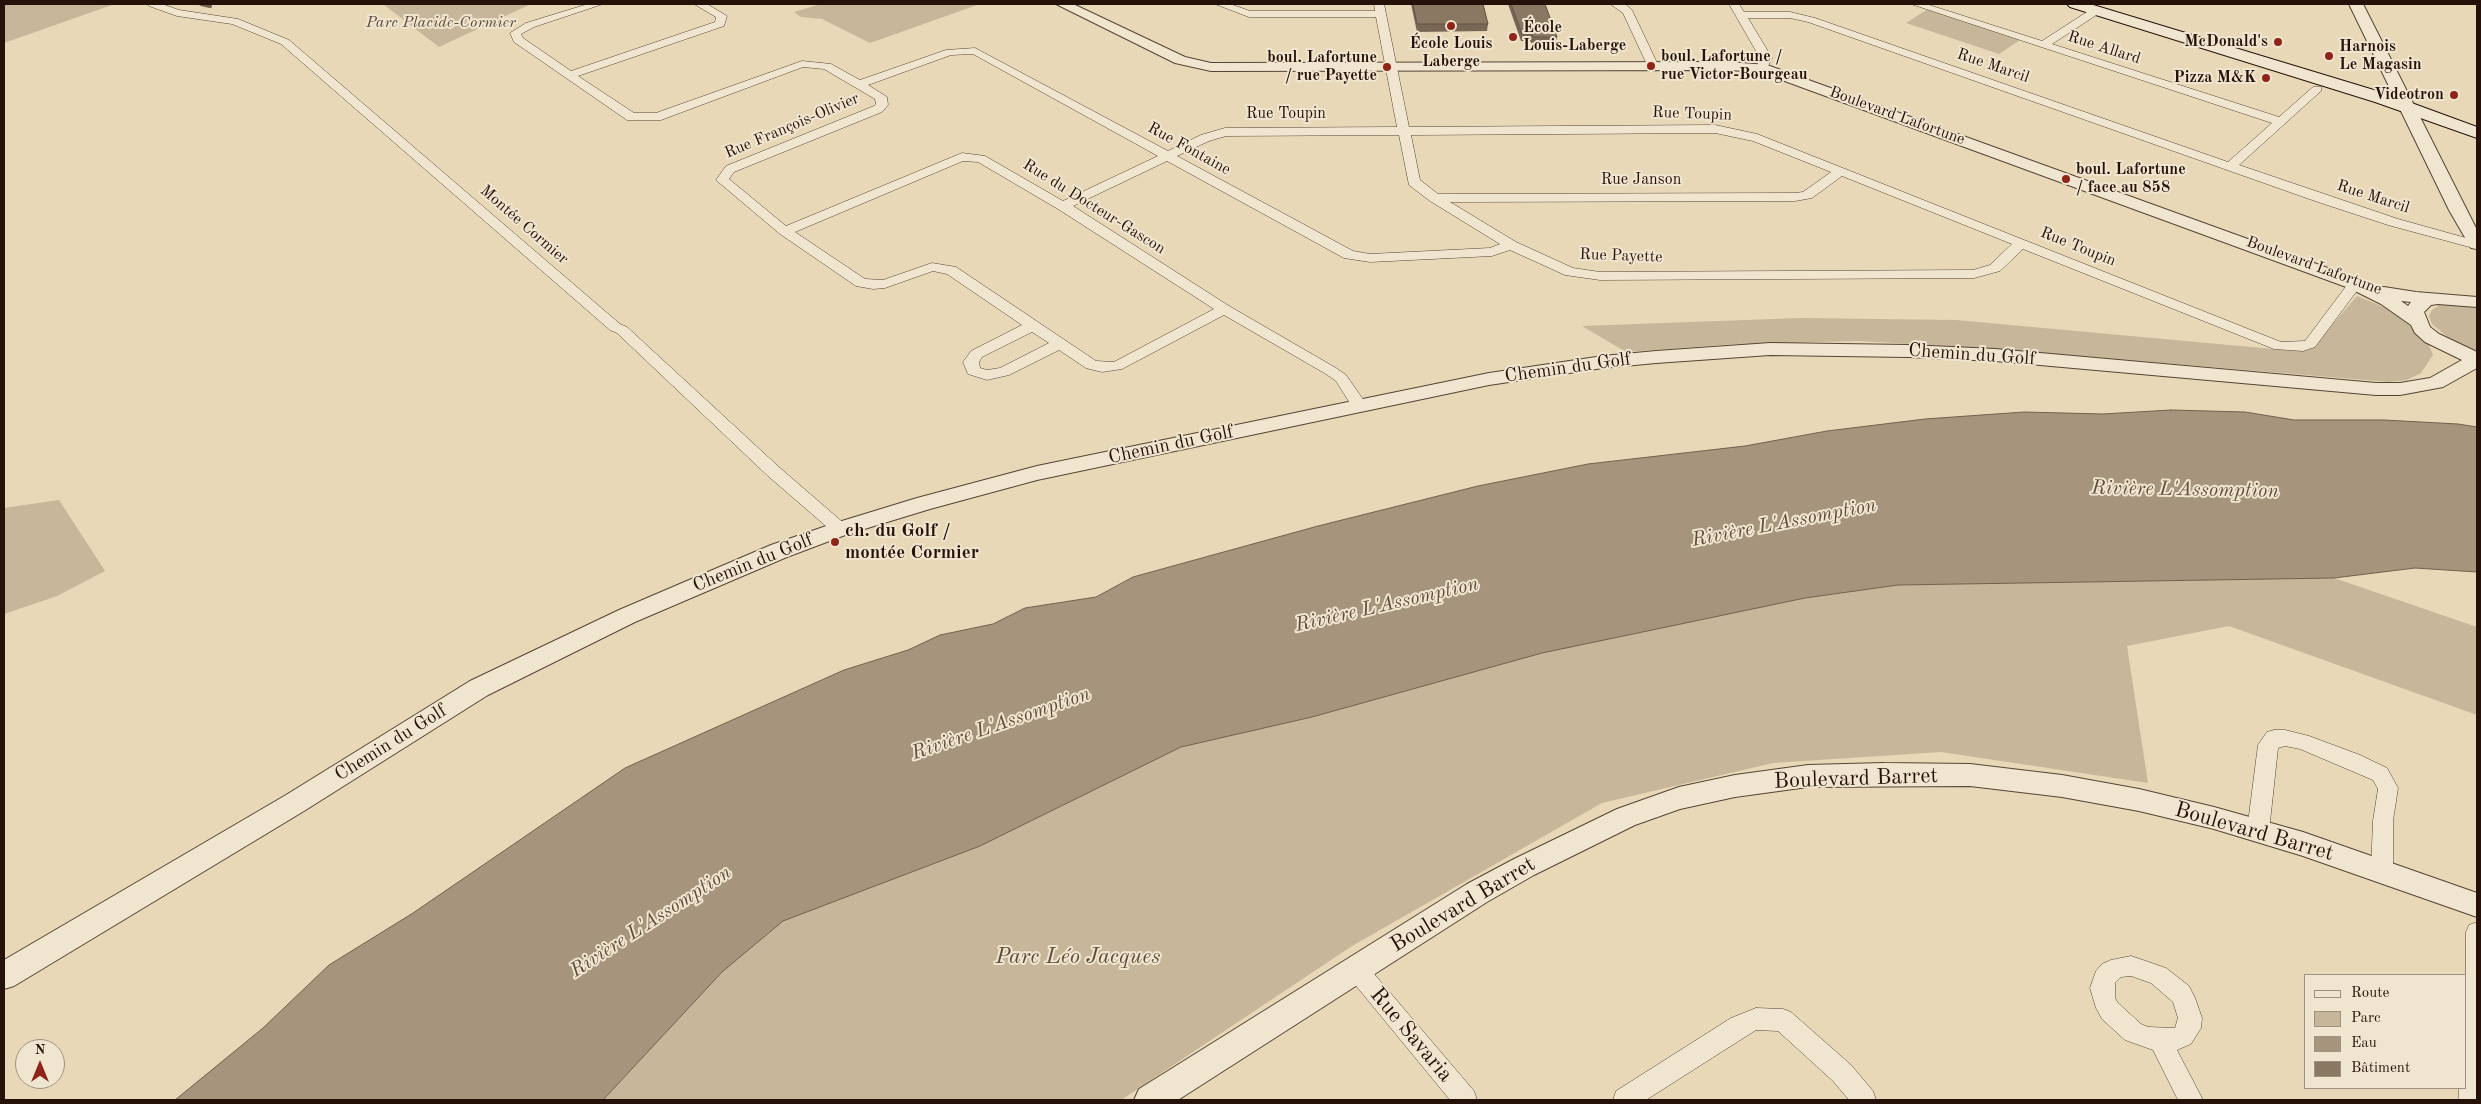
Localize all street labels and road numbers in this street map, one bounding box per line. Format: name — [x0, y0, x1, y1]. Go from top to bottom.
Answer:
street label: Rue Allard — [2065, 27, 2143, 69]
street label: Rue Marcil — [1954, 45, 2032, 87]
street label: Boulevard Lafortune — [1827, 83, 1967, 149]
street label: Rue François-Olivier — [722, 89, 862, 163]
street label: Rue Toupin — [1652, 103, 1732, 125]
street label: Rue Toupin — [1246, 104, 1326, 124]
street label: Rue Fontaine — [1144, 118, 1234, 180]
street label: Rue du Docteur-Gascon — [1019, 155, 1169, 259]
street label: Rue Janson — [1601, 170, 1681, 190]
street label: Rue Marcil — [2334, 176, 2412, 218]
street label: Montée Cormier — [476, 181, 572, 269]
street label: Rue Toupin — [2037, 223, 2119, 271]
street label: Boulevard Lafortune — [2244, 233, 2384, 299]
street label: Rue Payette — [1579, 245, 1663, 267]
street label: Chemin du Golf — [1908, 339, 2036, 371]
street label: Chemin du Golf — [1503, 348, 1633, 388]
street label: Chemin du Golf — [1106, 421, 1236, 469]
street label: Chemin du Golf — [690, 529, 816, 597]
street label: Chemin du Golf — [331, 700, 451, 786]
street label: Boulevard Barret — [1773, 763, 1939, 795]
street label: Boulevard Barret — [2171, 797, 2337, 867]
street label: Boulevard Barret — [1386, 851, 1540, 959]
street label: Rue Savaria — [1364, 982, 1458, 1088]

